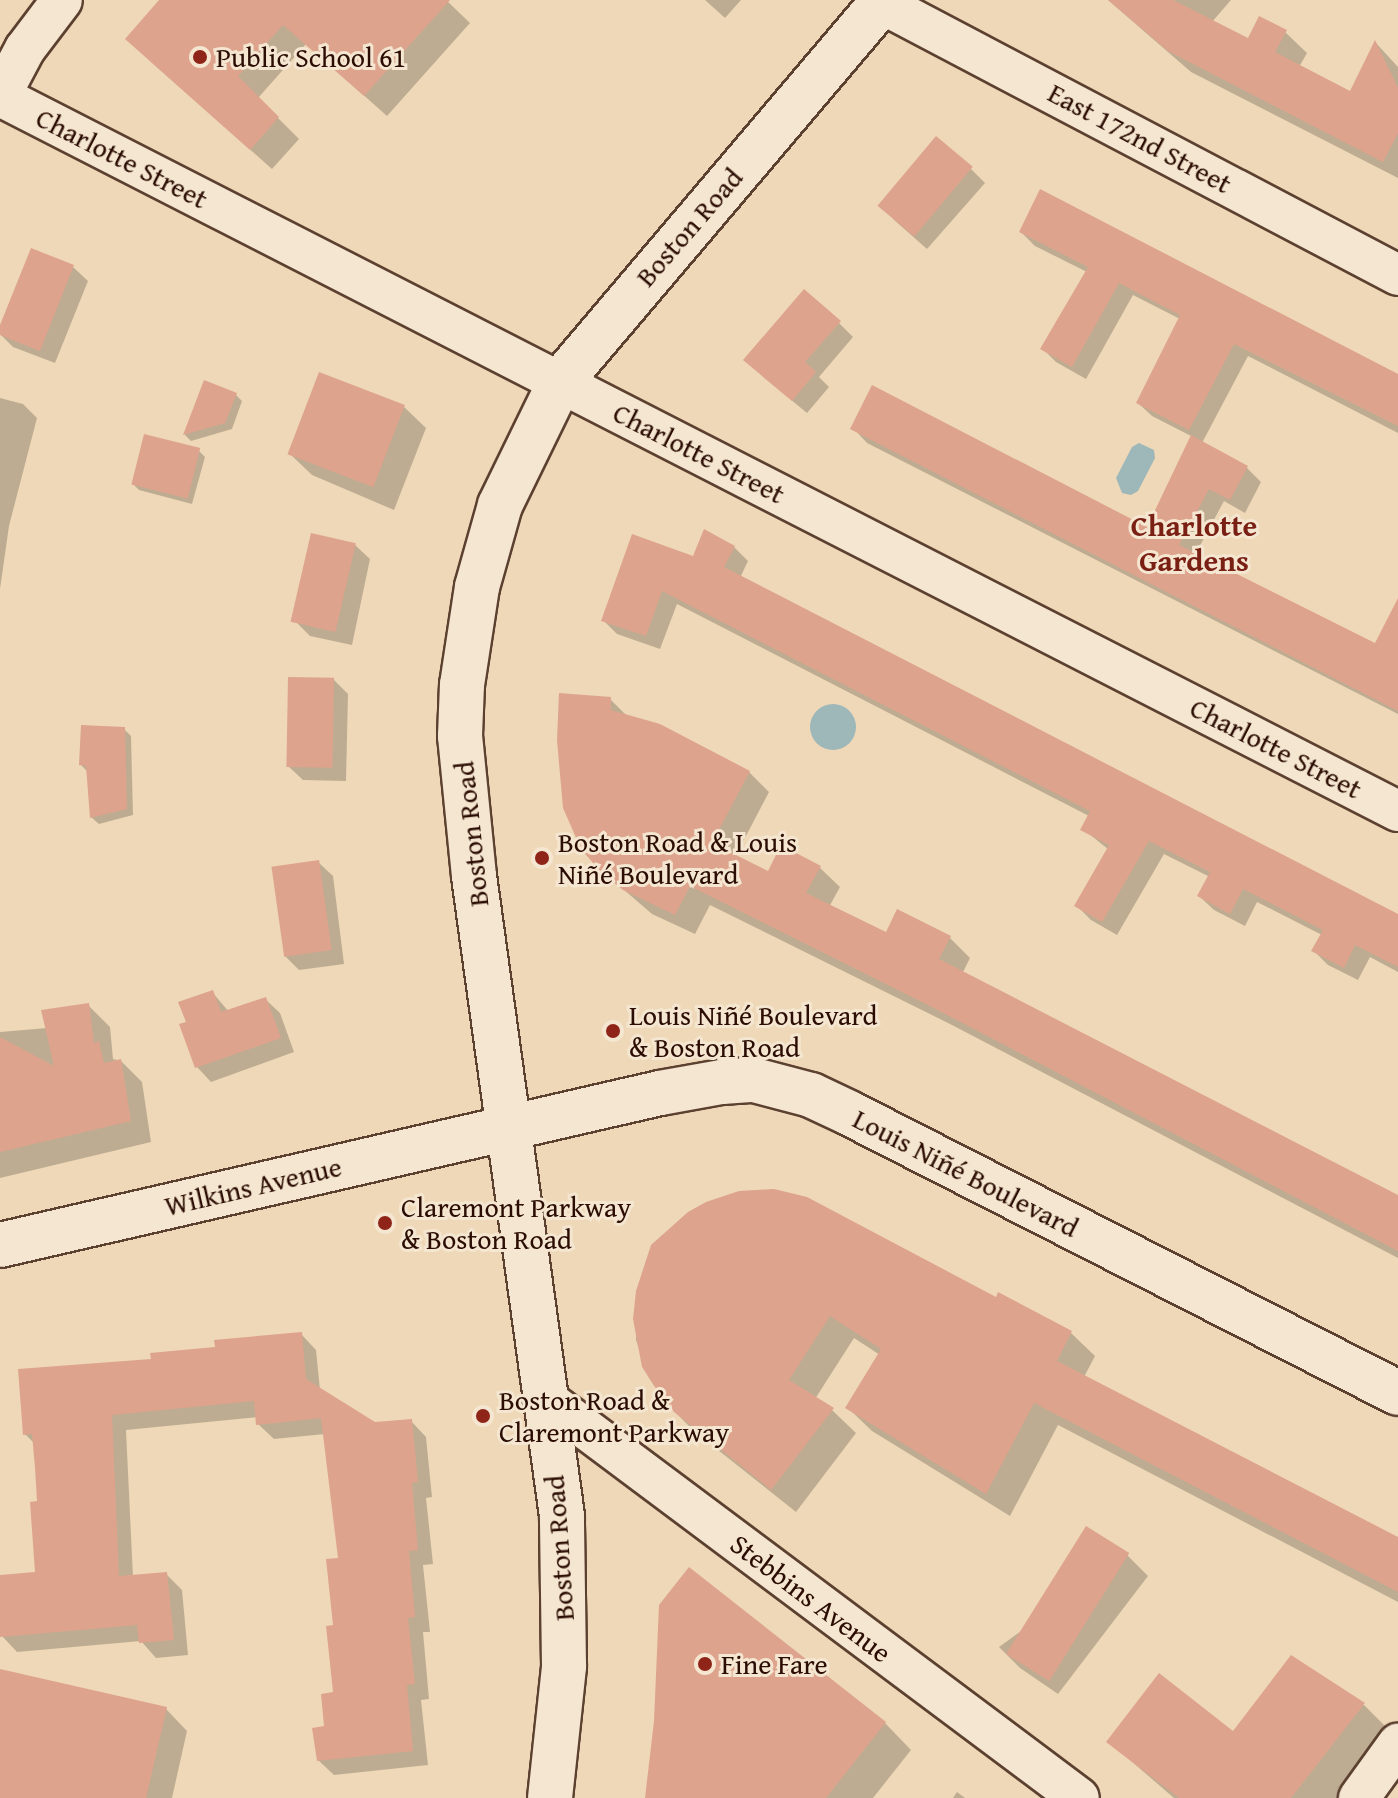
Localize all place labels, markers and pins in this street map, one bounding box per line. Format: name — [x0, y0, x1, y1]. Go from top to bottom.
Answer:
place label: Public School 61 — [216, 40, 406, 74]
marker: Public School 61 — [191, 48, 209, 66]
place label: Boston Road & Louis Niñé Boulevard — [558, 825, 797, 891]
marker: Boston Road & Louis Niñé Boulevard — [533, 849, 551, 867]
place label: Louis Niñé Boulevard & Boston Road — [629, 998, 878, 1064]
marker: Louis Niñé Boulevard & Boston Road — [604, 1022, 622, 1040]
place label: Claremont Parkway & Boston Road — [401, 1190, 631, 1256]
marker: Claremont Parkway & Boston Road — [376, 1214, 394, 1232]
place label: Boston Road & Claremont Parkway — [499, 1383, 729, 1449]
marker: Boston Road & Claremont Parkway — [474, 1407, 492, 1425]
place label: Fine Fare — [721, 1647, 828, 1681]
marker: Fine Fare — [696, 1655, 714, 1673]

